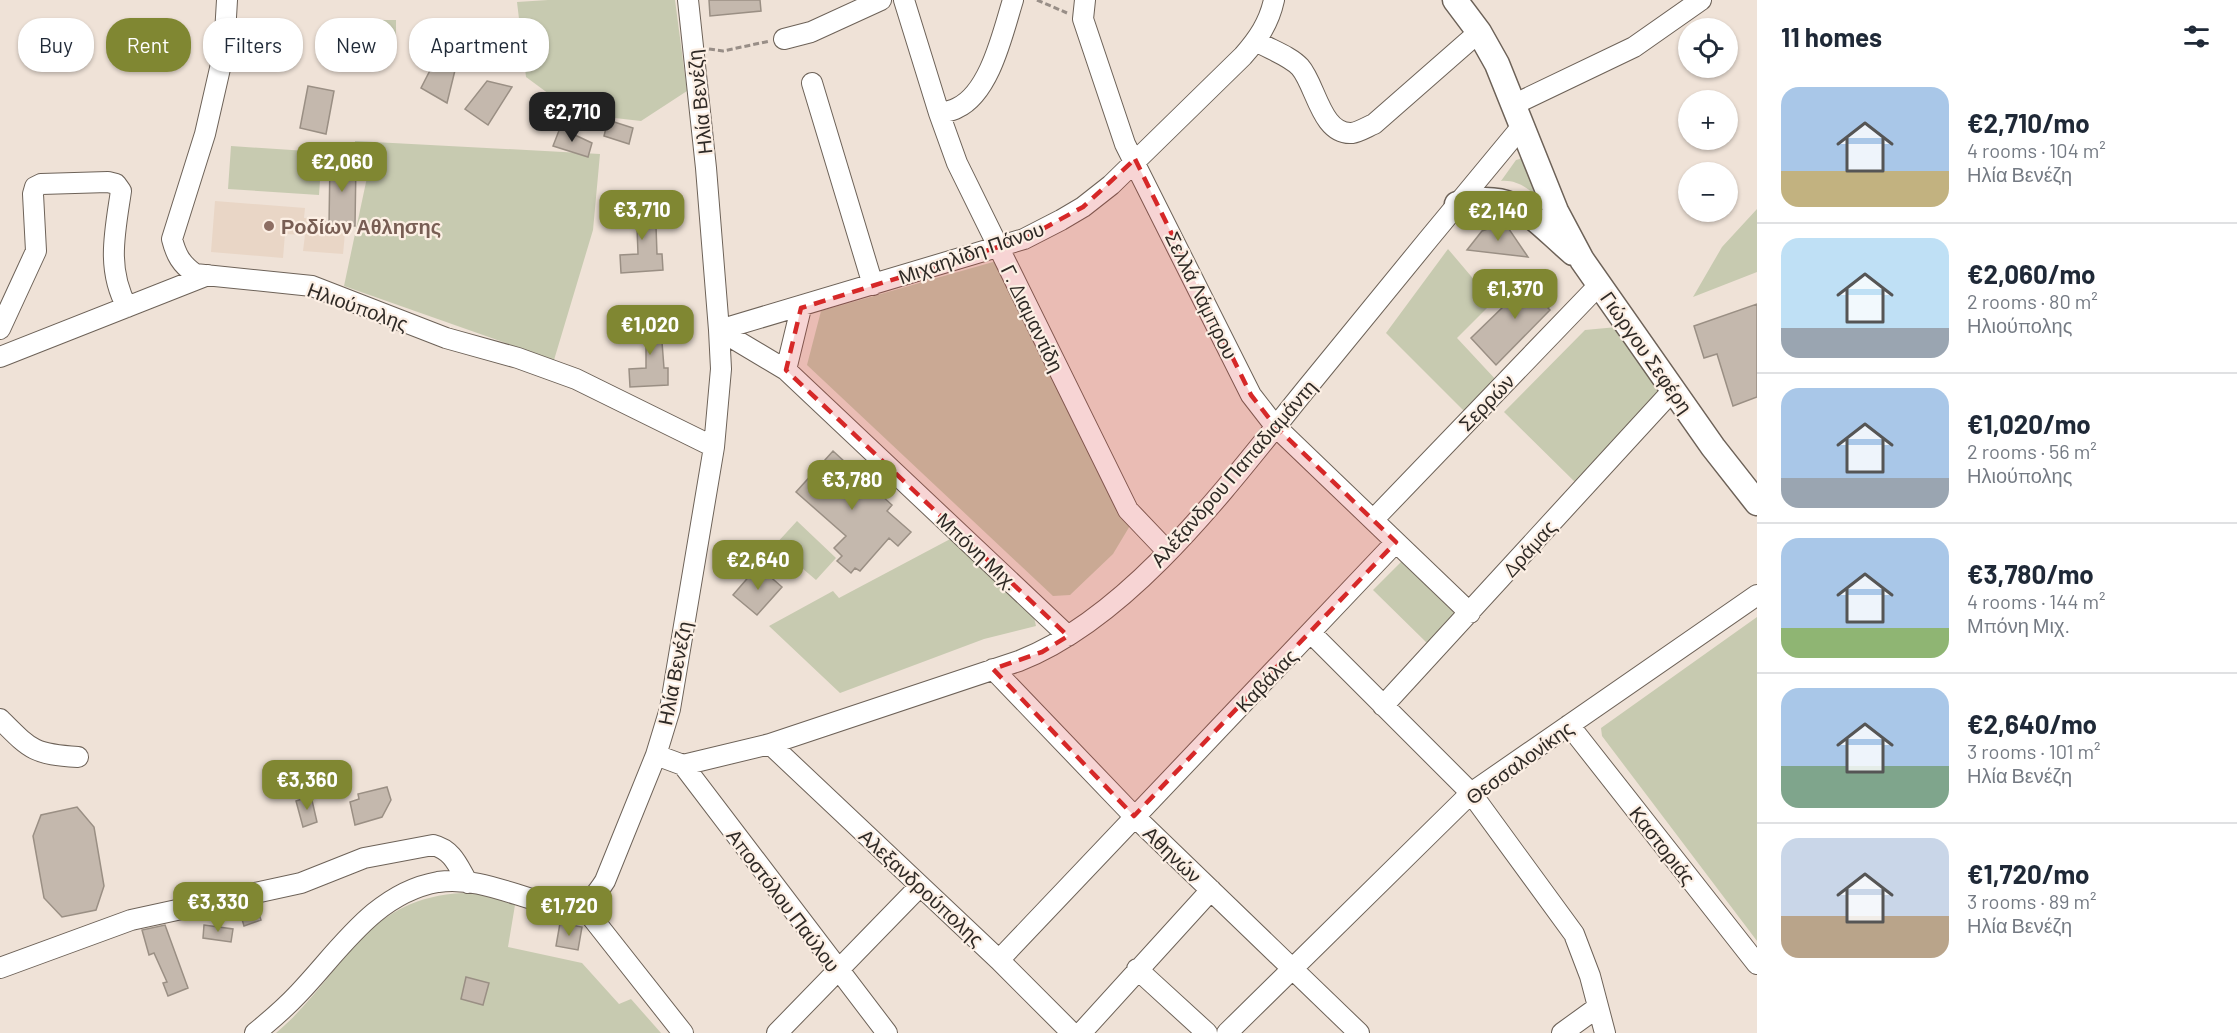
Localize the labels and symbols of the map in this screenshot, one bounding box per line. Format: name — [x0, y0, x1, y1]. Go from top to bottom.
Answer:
street label: Ηλία Βενέζη — [682, 48, 716, 156]
pin: €2,710 — [523, 92, 621, 143]
pin: €2,060 — [293, 142, 391, 193]
pin: €3,710 — [593, 190, 691, 241]
pin: €2,140 — [1449, 191, 1547, 242]
place label: Ροδίων Αθλησης — [281, 214, 441, 238]
street label: Μιχαηλίδη Πάνου — [895, 216, 1047, 288]
marker: Ροδίων Αθλησης — [262, 219, 276, 233]
street label: Σελλά Λάμπρου — [1161, 227, 1243, 363]
street label: Γ. Διαμαντίδη — [997, 260, 1069, 376]
pin: €1,370 — [1466, 269, 1564, 320]
street label: Ηλιούπολης — [304, 277, 412, 335]
street label: Γιώργου Σεφέρη — [1596, 286, 1698, 418]
pin: €1,020 — [601, 305, 699, 356]
street label: Σερρών — [1453, 369, 1519, 435]
street label: Αλέξανδρου Παπαδιαμάντη — [1145, 375, 1321, 571]
pin: €3,780 — [803, 460, 901, 511]
street label: Μπόνη Μιχ. — [932, 507, 1024, 595]
street label: Δράμας — [1497, 515, 1561, 581]
pin: €2,640 — [709, 540, 807, 591]
street label: Ηλία Βενέζη — [652, 619, 696, 727]
street label: Καβάλας — [1230, 643, 1302, 717]
street label: Θεσσαλονίκης — [1461, 715, 1578, 809]
pin: €3,360 — [258, 760, 356, 811]
street label: Καστοριάς — [1625, 801, 1701, 889]
street label: Αθηνών — [1139, 821, 1207, 887]
street label: Αλεξανδρούπολης — [855, 823, 989, 951]
street label: Αποστόλου Παύλου — [722, 824, 846, 976]
pin: €3,330 — [169, 882, 267, 933]
pin: €1,720 — [520, 886, 618, 937]

